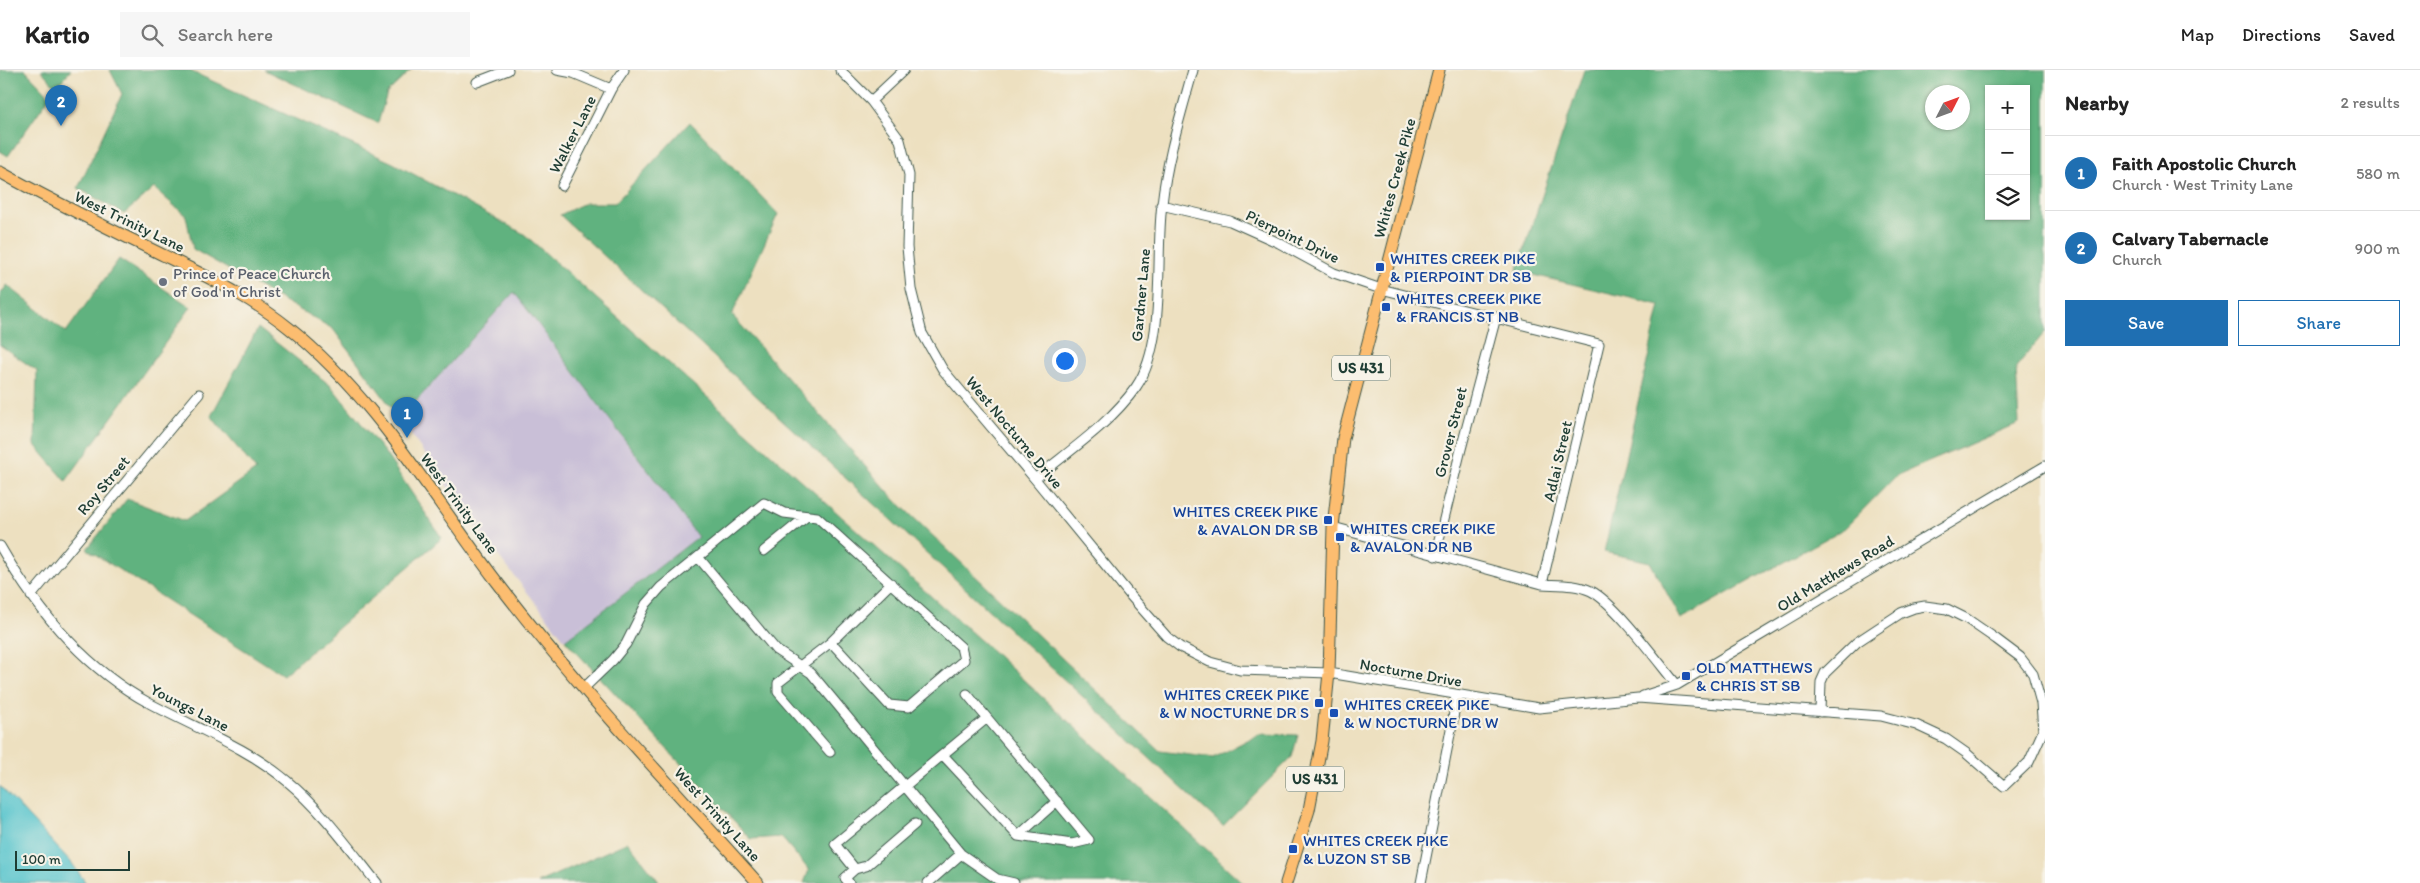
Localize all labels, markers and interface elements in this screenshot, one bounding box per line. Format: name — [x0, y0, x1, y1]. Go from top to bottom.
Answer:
search box — [120, 12, 470, 57]
text: Kartio — [25, 20, 90, 49]
icon: search — [138, 21, 166, 49]
text: Search here — [178, 23, 273, 46]
text: Map — [2181, 24, 2214, 46]
text: Directions — [2242, 24, 2321, 46]
text: Saved — [2349, 24, 2395, 46]
pin: 2 — [45, 85, 77, 126]
north arrow — [1925, 85, 1970, 130]
map controls — [1985, 85, 2030, 220]
button: + — [1985, 85, 2030, 130]
text: Nearby — [2065, 90, 2129, 115]
street label: Walker Lane — [545, 92, 600, 176]
text: 2 results — [2340, 93, 2400, 112]
street label: Whites Creek Pike — [1369, 116, 1420, 240]
button: − — [1985, 130, 2030, 175]
text: Faith Apostolic Church — [2112, 152, 2296, 175]
text: 1 — [2077, 164, 2085, 183]
text: 580 m — [2356, 164, 2400, 183]
button: layers — [1985, 175, 2030, 220]
text: Church · West Trinity Lane — [2112, 175, 2293, 194]
street label: West Trinity Lane — [72, 187, 188, 256]
street label: Pierpoint Drive — [1243, 206, 1343, 267]
text: Calvary Tabernacle — [2112, 227, 2269, 250]
text: 2 — [2077, 239, 2085, 258]
text: 900 m — [2355, 239, 2400, 258]
street label: Gardner Lane — [1127, 248, 1154, 342]
place label: WHITES CREEK PIKE & PIERPOINT DR SB — [1390, 249, 1535, 286]
text: Church — [2112, 250, 2162, 269]
marker: WHITES CREEK PIKE & PIERPOINT DR SB — [1374, 261, 1386, 273]
place label: Prince of Peace Church of God in Christ — [173, 264, 331, 301]
marker: Prince of Peace Church of God in Christ — [157, 276, 169, 288]
place label: WHITES CREEK PIKE & FRANCIS ST NB — [1396, 289, 1541, 326]
button: Save — [2065, 300, 2228, 346]
button: Share — [2238, 300, 2400, 346]
marker: WHITES CREEK PIKE & FRANCIS ST NB — [1380, 301, 1392, 313]
your location — [1052, 348, 1078, 374]
road number: US 431 — [1332, 356, 1390, 380]
street label: West Nocturne Drive — [962, 372, 1067, 493]
street label: Grover Street — [1430, 385, 1471, 480]
pin: 1 — [391, 397, 423, 438]
street label: Adlai Street — [1539, 419, 1576, 503]
street label: West Trinity Lane — [417, 449, 503, 558]
street label: Roy Street — [73, 452, 134, 519]
place label: WHITES CREEK PIKE & AVALON DR SB — [1173, 502, 1318, 539]
marker: WHITES CREEK PIKE & AVALON DR SB — [1322, 514, 1334, 526]
place label: WHITES CREEK PIKE & AVALON DR NB — [1350, 519, 1495, 556]
marker: WHITES CREEK PIKE & AVALON DR NB — [1334, 531, 1346, 543]
street label: Old Matthews Road — [1773, 531, 1897, 616]
street label: Nocturne Drive — [1358, 654, 1464, 691]
place label: OLD MATTHEWS & CHRIS ST SB — [1696, 658, 1813, 695]
marker: OLD MATTHEWS & CHRIS ST SB — [1680, 670, 1692, 682]
street label: Youngs Lane — [147, 679, 232, 735]
place label: WHITES CREEK PIKE & W NOCTURNE DR S — [1159, 685, 1309, 722]
place label: WHITES CREEK PIKE & W NOCTURNE DR W — [1344, 695, 1499, 732]
marker: WHITES CREEK PIKE & W NOCTURNE DR S — [1313, 697, 1325, 709]
marker: WHITES CREEK PIKE & W NOCTURNE DR W — [1328, 707, 1340, 719]
street label: West Trinity Lane — [670, 763, 765, 865]
road number: US 431 — [1286, 766, 1344, 792]
place label: WHITES CREEK PIKE & LUZON ST SB — [1303, 831, 1448, 868]
marker: WHITES CREEK PIKE & LUZON ST SB — [1287, 843, 1299, 855]
scale bar — [15, 848, 130, 871]
text: 100 m — [22, 851, 61, 868]

